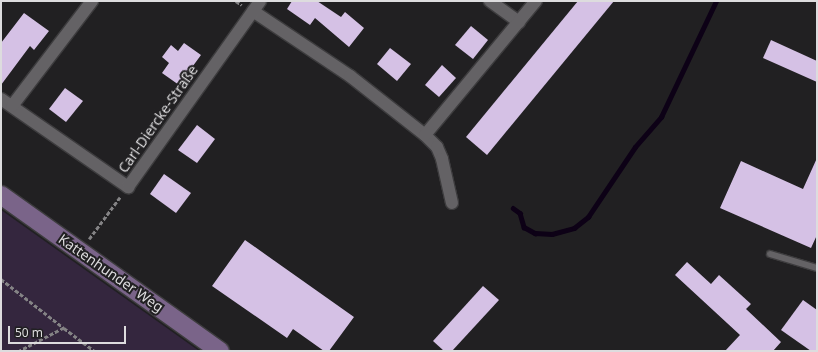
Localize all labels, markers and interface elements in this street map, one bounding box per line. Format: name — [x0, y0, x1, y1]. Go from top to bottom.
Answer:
street label: Carl-Diercke-Straße — [115, 62, 201, 176]
street label: Kattenhunder Weg — [55, 230, 167, 316]
scale bar — [10, 318, 128, 344]
text: 50 m — [15, 324, 43, 341]

